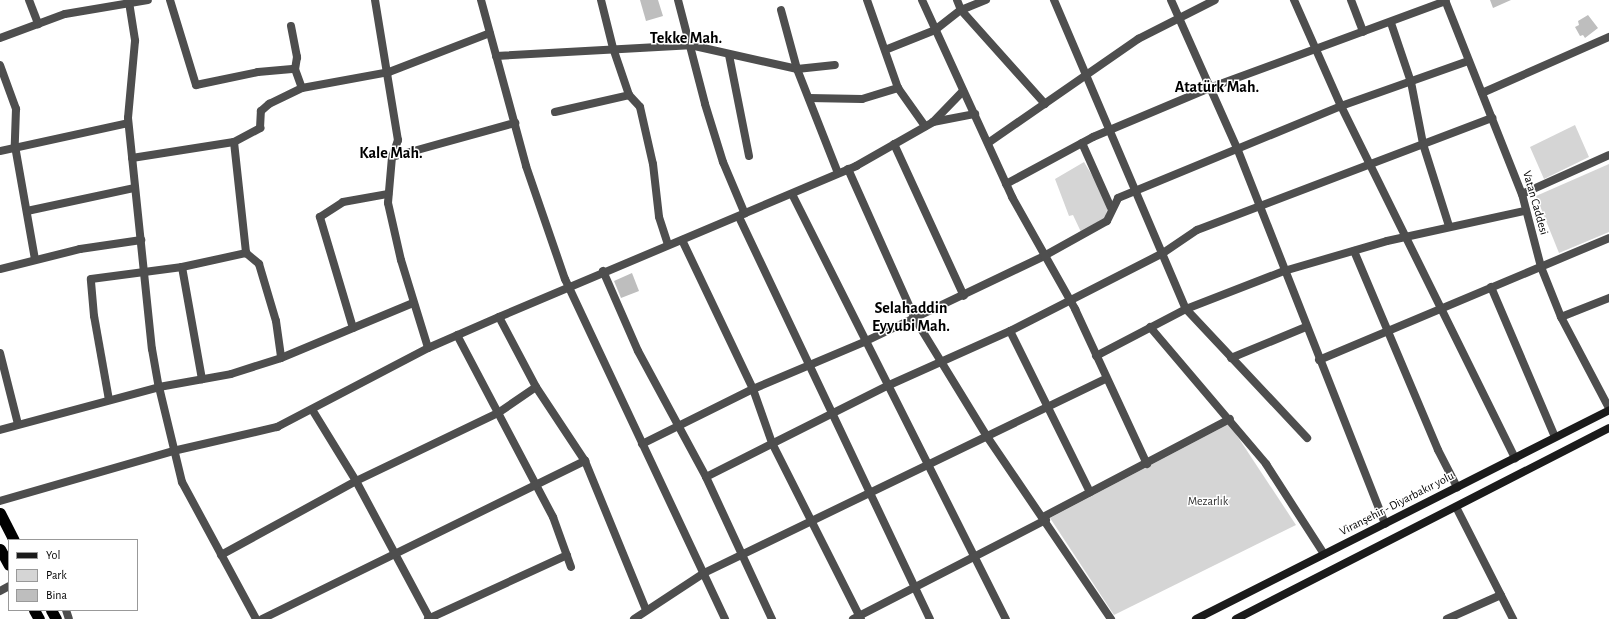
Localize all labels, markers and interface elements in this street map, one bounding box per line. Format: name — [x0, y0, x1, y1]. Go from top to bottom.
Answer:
district label: Tekke Mah. — [650, 28, 722, 48]
district label: Atatürk Mah. — [1175, 77, 1259, 97]
district label: Kale Mah. — [359, 143, 423, 163]
street label: Vatan Caddesi — [1519, 169, 1551, 237]
district label: Selahaddin Eyyubi Mah. — [872, 298, 950, 336]
street label: Viranşehir - Diyarbakır yolu — [1337, 469, 1457, 539]
park label: Mezarlık — [1188, 495, 1228, 509]
legend — [8, 539, 138, 611]
text: Yol — [46, 549, 60, 561]
text: Park — [46, 569, 67, 581]
text: Bina — [46, 589, 67, 601]

